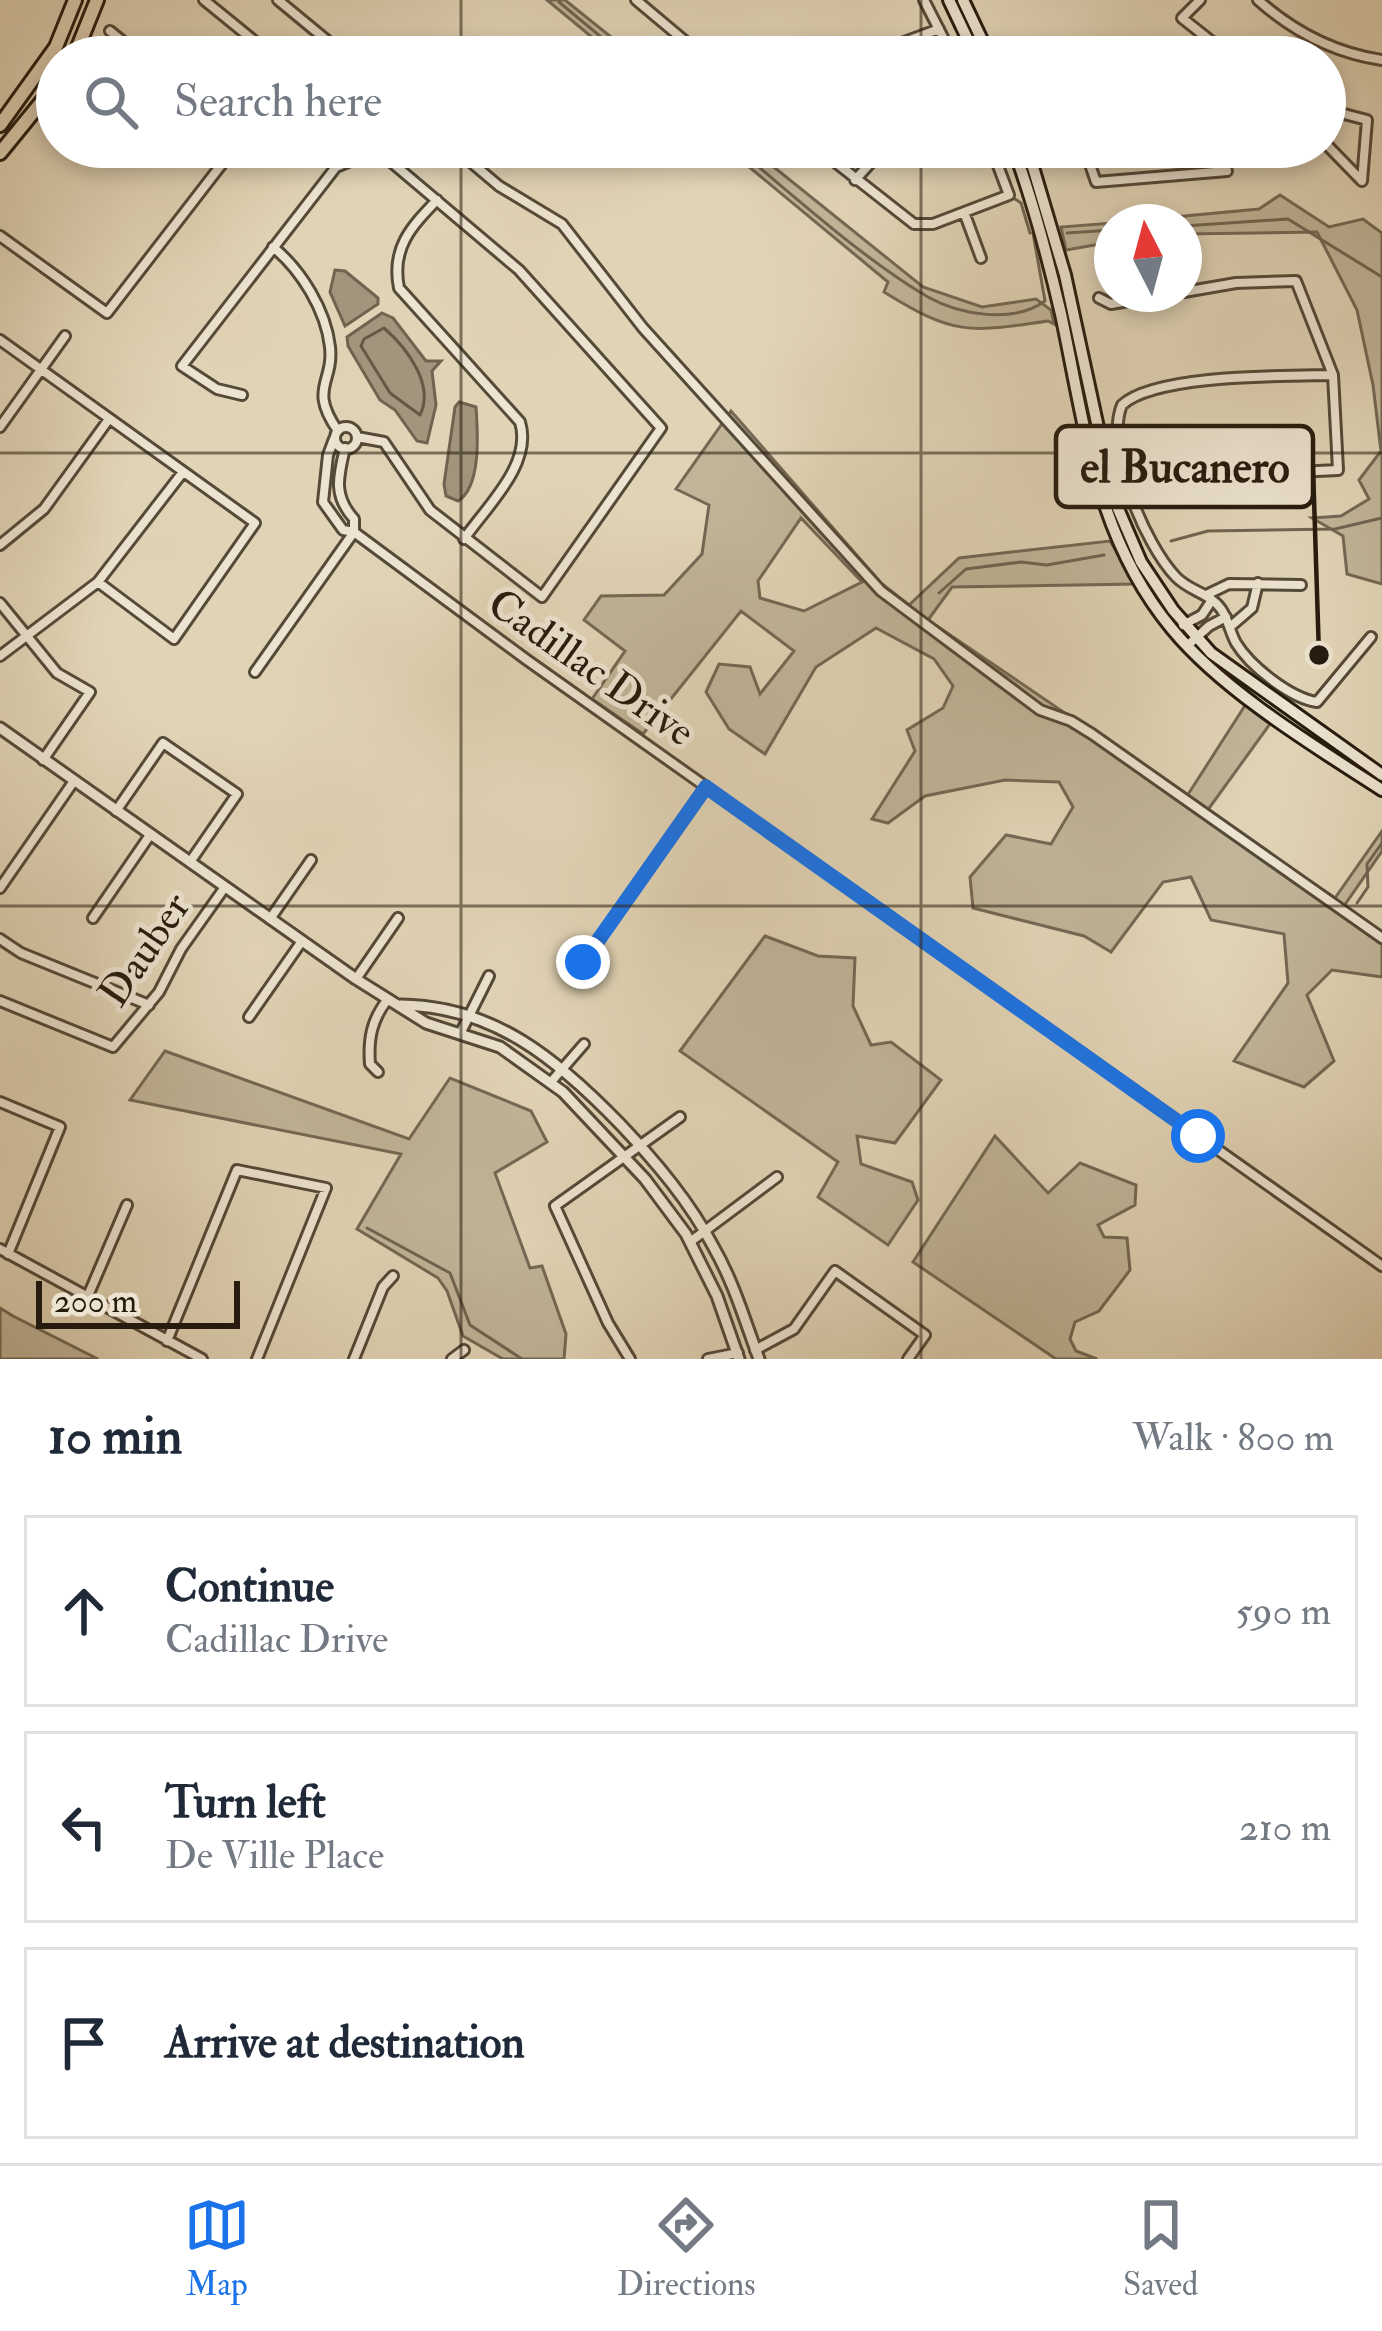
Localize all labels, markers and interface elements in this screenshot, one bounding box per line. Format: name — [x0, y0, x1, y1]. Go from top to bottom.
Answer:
search box — [36, 36, 1346, 168]
icon: search — [78, 69, 144, 135]
text: Search here — [174, 74, 382, 130]
north arrow — [1094, 204, 1202, 312]
callout: el Bucanero — [1056, 426, 1313, 507]
text: el Bucanero — [1080, 440, 1290, 496]
street label: Cadillac Drive — [478, 578, 704, 758]
street label: Dauber — [88, 883, 202, 1017]
route end — [556, 935, 610, 989]
route start — [1171, 1109, 1225, 1163]
scale bar — [36, 1275, 240, 1328]
text: 200 m — [54, 1281, 137, 1322]
text: 10 min — [48, 1405, 182, 1469]
text: Walk · 800 m — [1132, 1413, 1334, 1462]
text: Continue — [165, 1559, 334, 1615]
icon: ahead — [51, 1578, 117, 1644]
text: 590 m — [1235, 1587, 1331, 1636]
text: Cadillac Drive — [165, 1615, 388, 1664]
text: Turn left — [165, 1775, 326, 1831]
icon: left — [51, 1794, 117, 1860]
text: 210 m — [1239, 1803, 1331, 1852]
text: De Ville Place — [165, 1831, 384, 1880]
icon: arrive — [51, 2010, 117, 2076]
text: Arrive at destination — [165, 2015, 525, 2071]
tab: Map — [184, 2192, 250, 2305]
tab: Directions — [617, 2192, 756, 2305]
tab: Saved — [1123, 2192, 1198, 2305]

